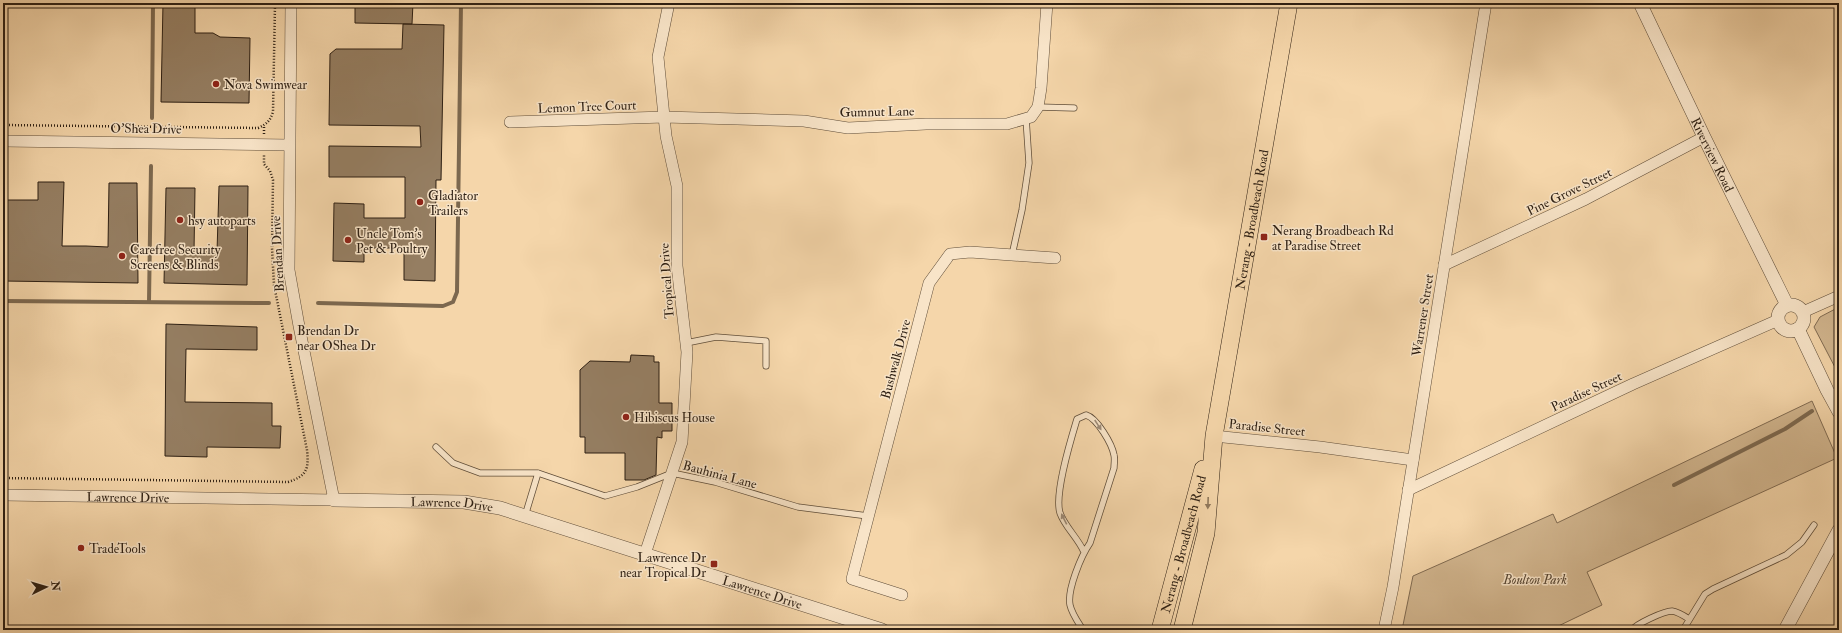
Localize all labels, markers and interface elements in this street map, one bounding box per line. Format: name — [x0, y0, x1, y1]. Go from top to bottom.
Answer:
place label: Nova Swimwear — [224, 77, 307, 93]
marker: Nova Swimwear — [211, 79, 221, 89]
street label: Lemon Tree Court — [537, 97, 637, 117]
street label: Gumnut Lane — [839, 103, 915, 121]
street label: Riverview Road — [1687, 115, 1737, 195]
street label: O'Shea Drive — [110, 120, 182, 138]
street label: Nerang - Broadbeach Road — [1233, 148, 1273, 291]
street label: Pine Grove Street — [1524, 164, 1615, 219]
place label: Gladiator Trailers — [428, 188, 478, 219]
marker: Gladiator Trailers — [415, 197, 425, 207]
place label: hsy autoparts — [188, 213, 256, 230]
marker: hsy autoparts — [175, 215, 185, 225]
street label: Brendan Drive — [268, 215, 288, 292]
place label: Nerang Broadbeach Rd at Paradise Street — [1272, 223, 1394, 254]
place label: Uncle Tom's Pet & Poultry — [356, 226, 428, 258]
marker: Nerang Broadbeach Rd at Paradise Street — [1259, 232, 1269, 242]
marker: Uncle Tom's Pet & Poultry — [343, 235, 353, 245]
place label: Carefree Security Screens & Blinds — [130, 242, 221, 273]
street label: Tropical Drive — [656, 242, 679, 319]
marker: Carefree Security Screens & Blinds — [117, 251, 127, 261]
street label: Warrener Street — [1408, 273, 1437, 359]
street label: Bushwalk Drive — [878, 317, 914, 401]
place label: Brendan Dr near OShea Dr — [297, 323, 376, 354]
marker: Brendan Dr near OShea Dr — [284, 332, 294, 342]
street label: Paradise Street — [1548, 368, 1625, 415]
place label: Hibiscus House — [634, 410, 715, 426]
marker: Hibiscus House — [621, 412, 631, 422]
street label: Paradise Street — [1228, 416, 1306, 440]
one-way arrow — [1094, 420, 1102, 430]
street label: Bauhinia Lane — [681, 457, 759, 493]
street label: Nerang - Broadbeach Road — [1158, 473, 1210, 615]
street label: Lawrence Drive — [86, 489, 170, 507]
street label: Lawrence Drive — [410, 494, 495, 516]
one-way arrow — [1204, 497, 1211, 509]
one-way arrow — [1060, 514, 1067, 525]
place label: TradeTools — [89, 541, 146, 557]
marker: TradeTools — [76, 543, 86, 553]
place label: Lawrence Dr near Tropical Dr — [620, 550, 706, 582]
marker: Lawrence Dr near Tropical Dr — [709, 559, 719, 569]
north arrow — [26, 567, 66, 607]
park label: Boulton Park — [1502, 572, 1567, 588]
street label: Lawrence Drive — [720, 573, 805, 613]
text: N — [48, 580, 62, 593]

